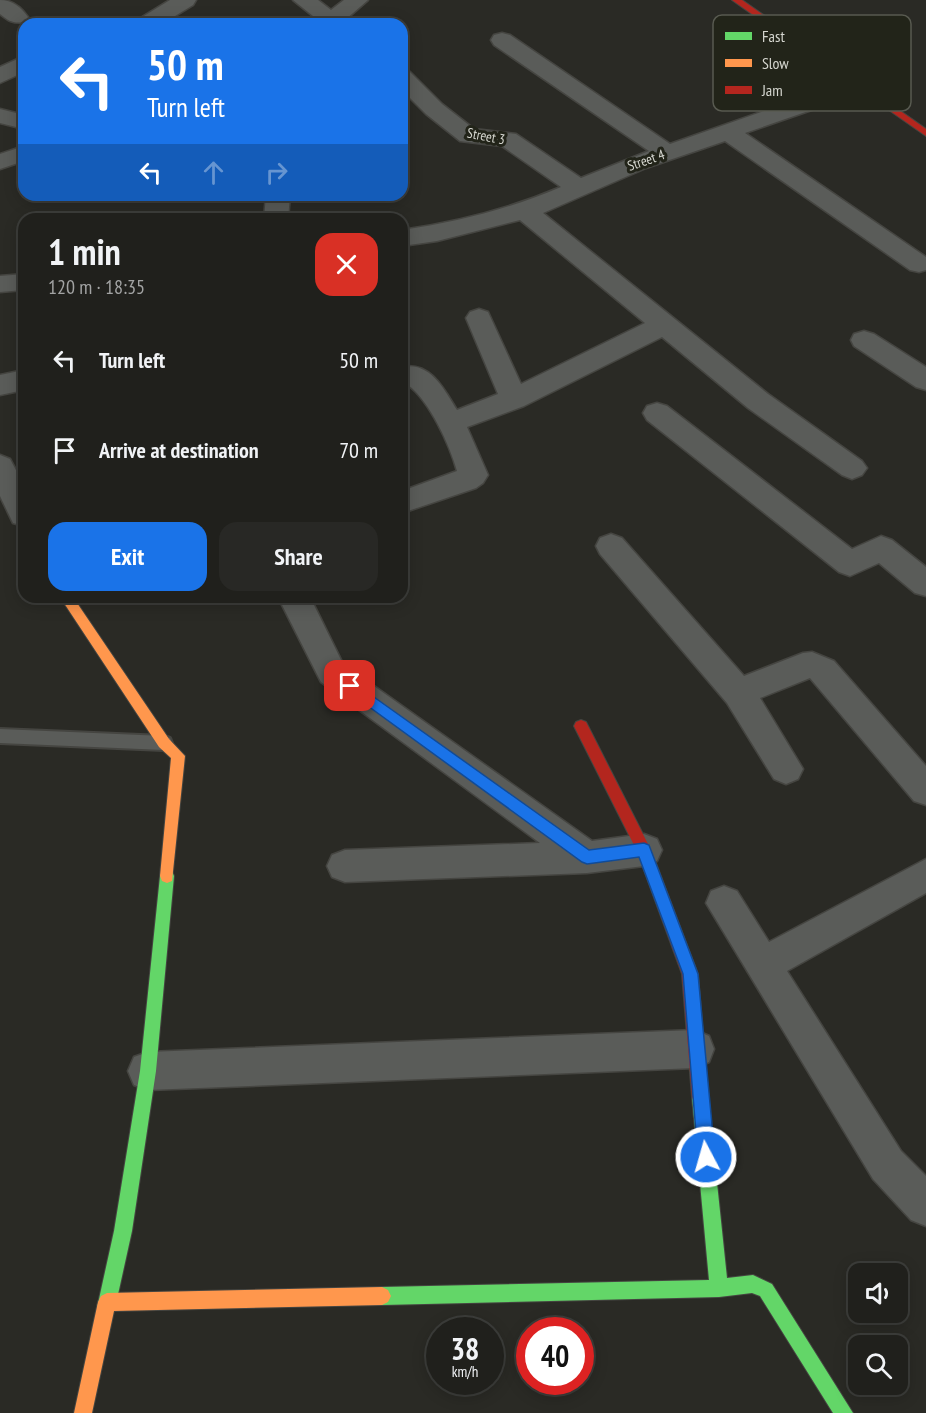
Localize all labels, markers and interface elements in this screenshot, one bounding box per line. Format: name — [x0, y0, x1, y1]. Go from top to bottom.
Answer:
legend — [713, 15, 911, 111]
text: Fast — [762, 26, 785, 46]
text: 50 m — [147, 37, 224, 92]
icon: left — [48, 42, 126, 120]
text: Slow — [762, 53, 789, 73]
text: Jam — [761, 80, 783, 100]
text: Turn left — [147, 90, 225, 124]
street label: Street 3 — [466, 124, 506, 148]
street label: Street 4 — [625, 145, 668, 175]
icon: left — [134, 156, 167, 189]
icon: ahead — [197, 156, 230, 189]
icon: right — [260, 156, 293, 189]
text: 1 min — [48, 228, 121, 275]
button: close — [315, 233, 378, 296]
text: 120 m · 18:35 — [48, 274, 145, 300]
icon: left — [48, 344, 81, 377]
text: Turn left — [99, 346, 165, 374]
text: 50 m — [339, 346, 378, 374]
icon: arrive — [48, 434, 81, 467]
text: Arrive at destination — [99, 436, 259, 464]
text: 70 m — [339, 436, 378, 464]
button: Exit — [48, 522, 207, 591]
button: Share — [219, 522, 378, 591]
pin — [324, 660, 375, 711]
icon: arrive — [333, 669, 366, 702]
position arrow — [674, 1125, 738, 1189]
map controls — [848, 1263, 908, 1395]
button: sound — [848, 1263, 908, 1323]
speed limit sign: 40 — [516, 1317, 594, 1395]
text: 38 — [451, 1329, 479, 1368]
button: search — [848, 1335, 908, 1395]
text: km/h — [452, 1362, 478, 1381]

